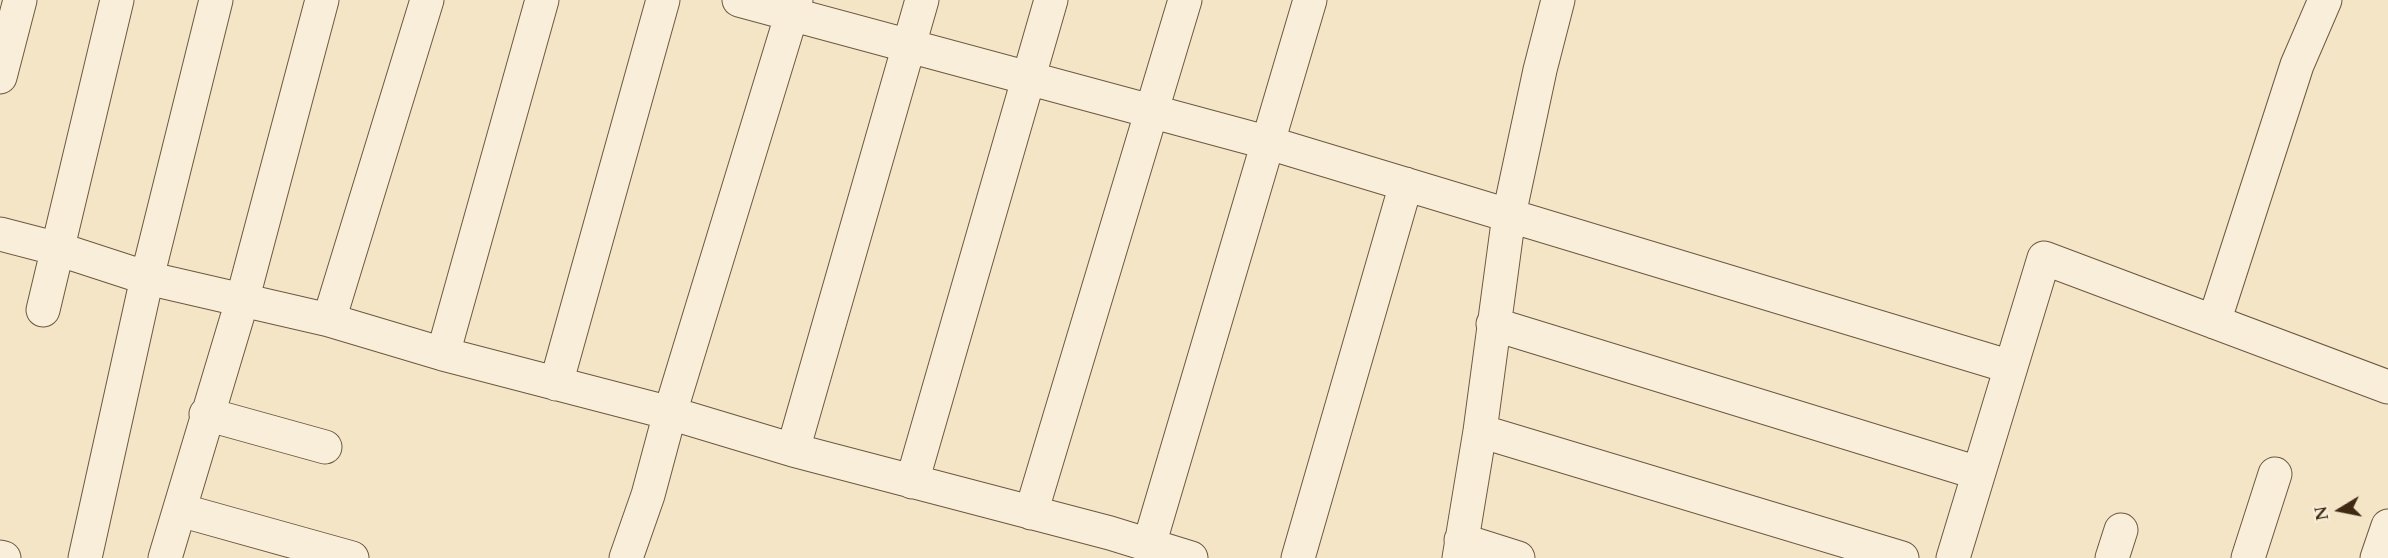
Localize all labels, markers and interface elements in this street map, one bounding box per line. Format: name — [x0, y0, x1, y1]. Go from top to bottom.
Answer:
north arrow — [2310, 480, 2370, 540]
text: N — [2310, 504, 2334, 522]

